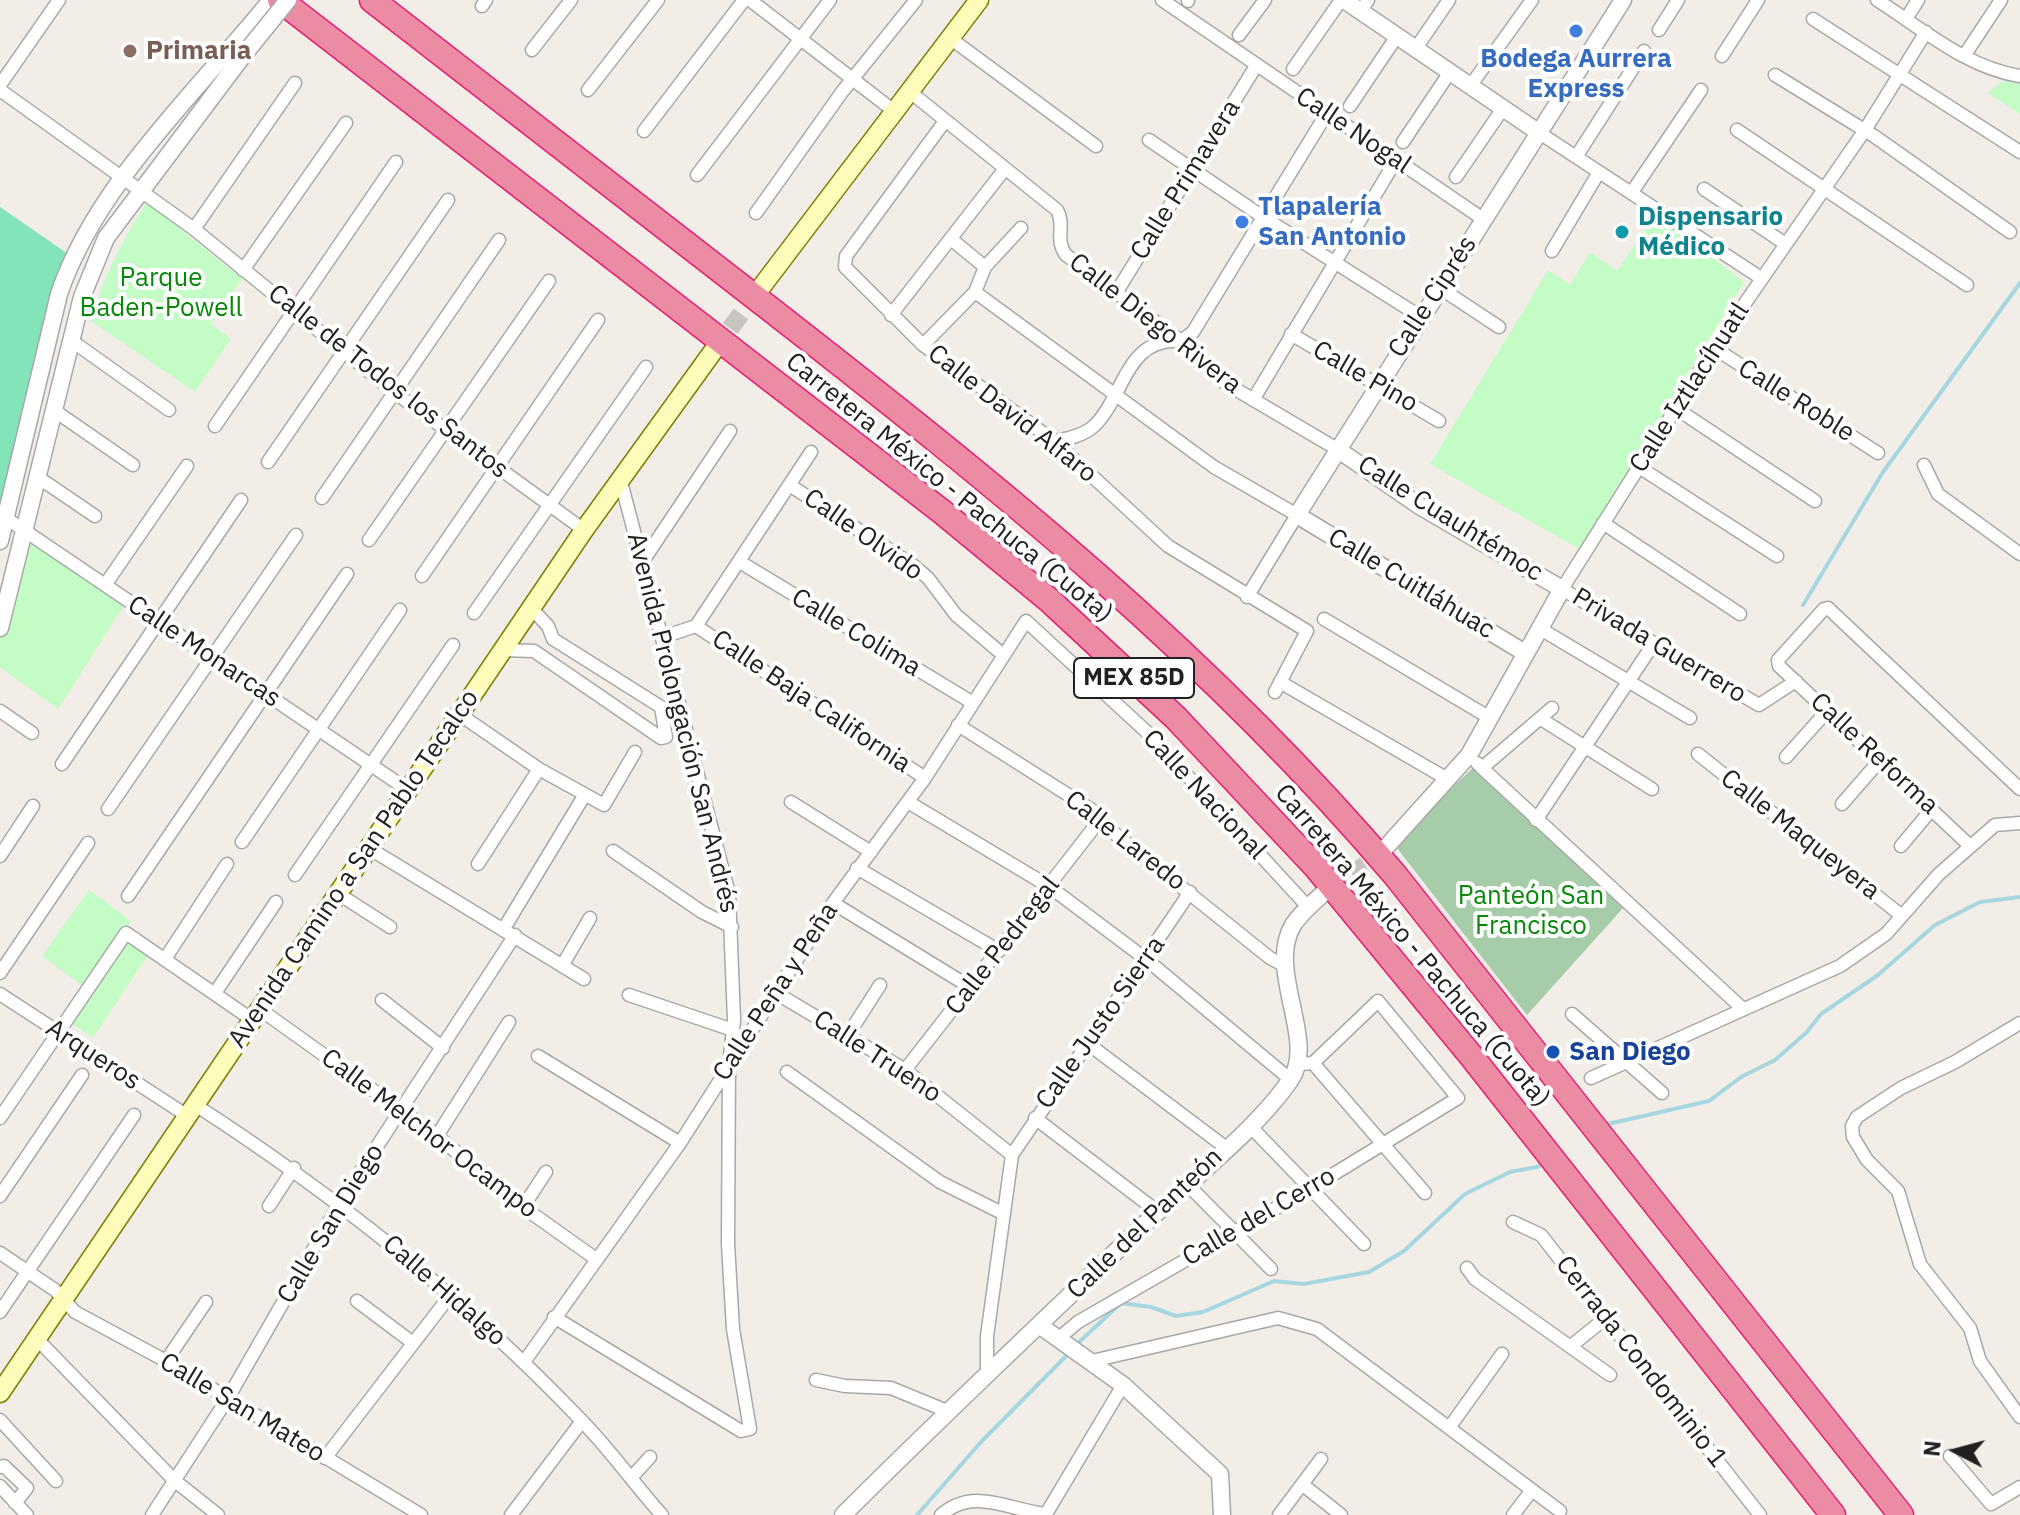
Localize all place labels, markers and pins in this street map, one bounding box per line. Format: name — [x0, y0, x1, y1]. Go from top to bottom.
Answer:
marker: Bodega Aurrera Express — [1567, 22, 1585, 40]
place label: Primaria — [146, 35, 252, 67]
marker: Primaria — [121, 42, 139, 60]
place label: Bodega Aurrera Express — [1480, 43, 1672, 104]
place label: Tlapalería San Antonio — [1258, 191, 1406, 252]
place label: Dispensario Médico — [1638, 201, 1783, 262]
marker: Tlapalería San Antonio — [1233, 213, 1251, 231]
marker: Dispensario Médico — [1613, 223, 1631, 241]
place label: San Diego — [1569, 1036, 1691, 1068]
marker: San Diego — [1544, 1043, 1562, 1061]

